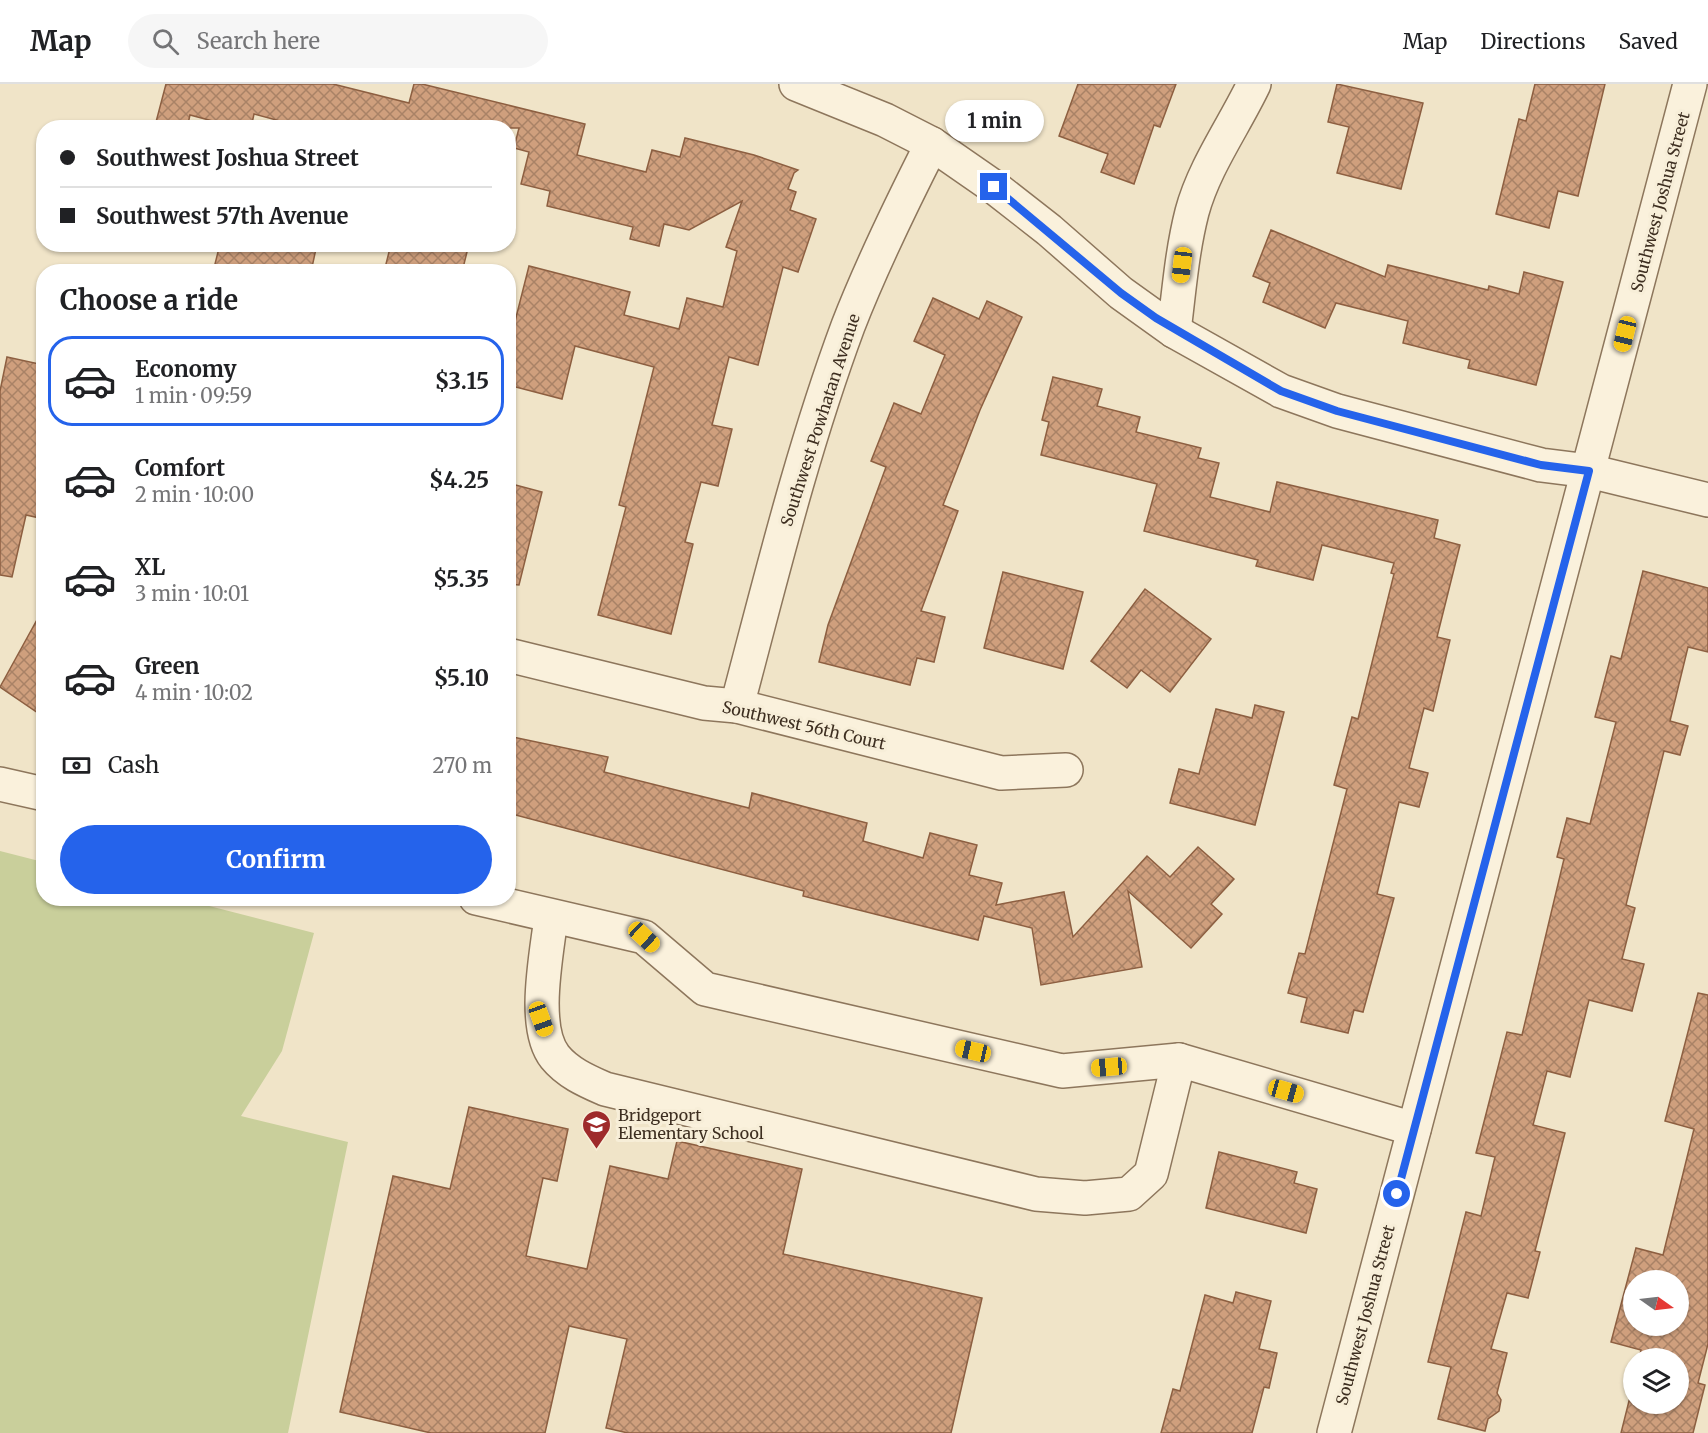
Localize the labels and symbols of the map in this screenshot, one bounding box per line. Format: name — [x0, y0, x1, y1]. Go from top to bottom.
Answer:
callout: 1 min — [944, 100, 1044, 142]
street label: Southwest Joshua Street — [1626, 109, 1694, 294]
route end — [980, 173, 1007, 200]
car — [1171, 246, 1193, 284]
street label: Southwest Powhatan Avenue — [776, 311, 864, 529]
car — [1612, 314, 1638, 354]
street label: Southwest 56th Court — [720, 696, 888, 754]
car — [625, 918, 663, 956]
car — [526, 999, 556, 1039]
car — [953, 1038, 993, 1064]
car — [1090, 1056, 1128, 1078]
car — [1266, 1077, 1306, 1105]
place label: Bridgeport Elementary School — [618, 1105, 764, 1143]
school or university icon: Bridgeport Elementary School — [581, 1108, 613, 1150]
route start — [1383, 1180, 1410, 1207]
street label: Southwest Joshua Street — [1331, 1222, 1399, 1407]
north arrow — [1623, 1270, 1689, 1336]

